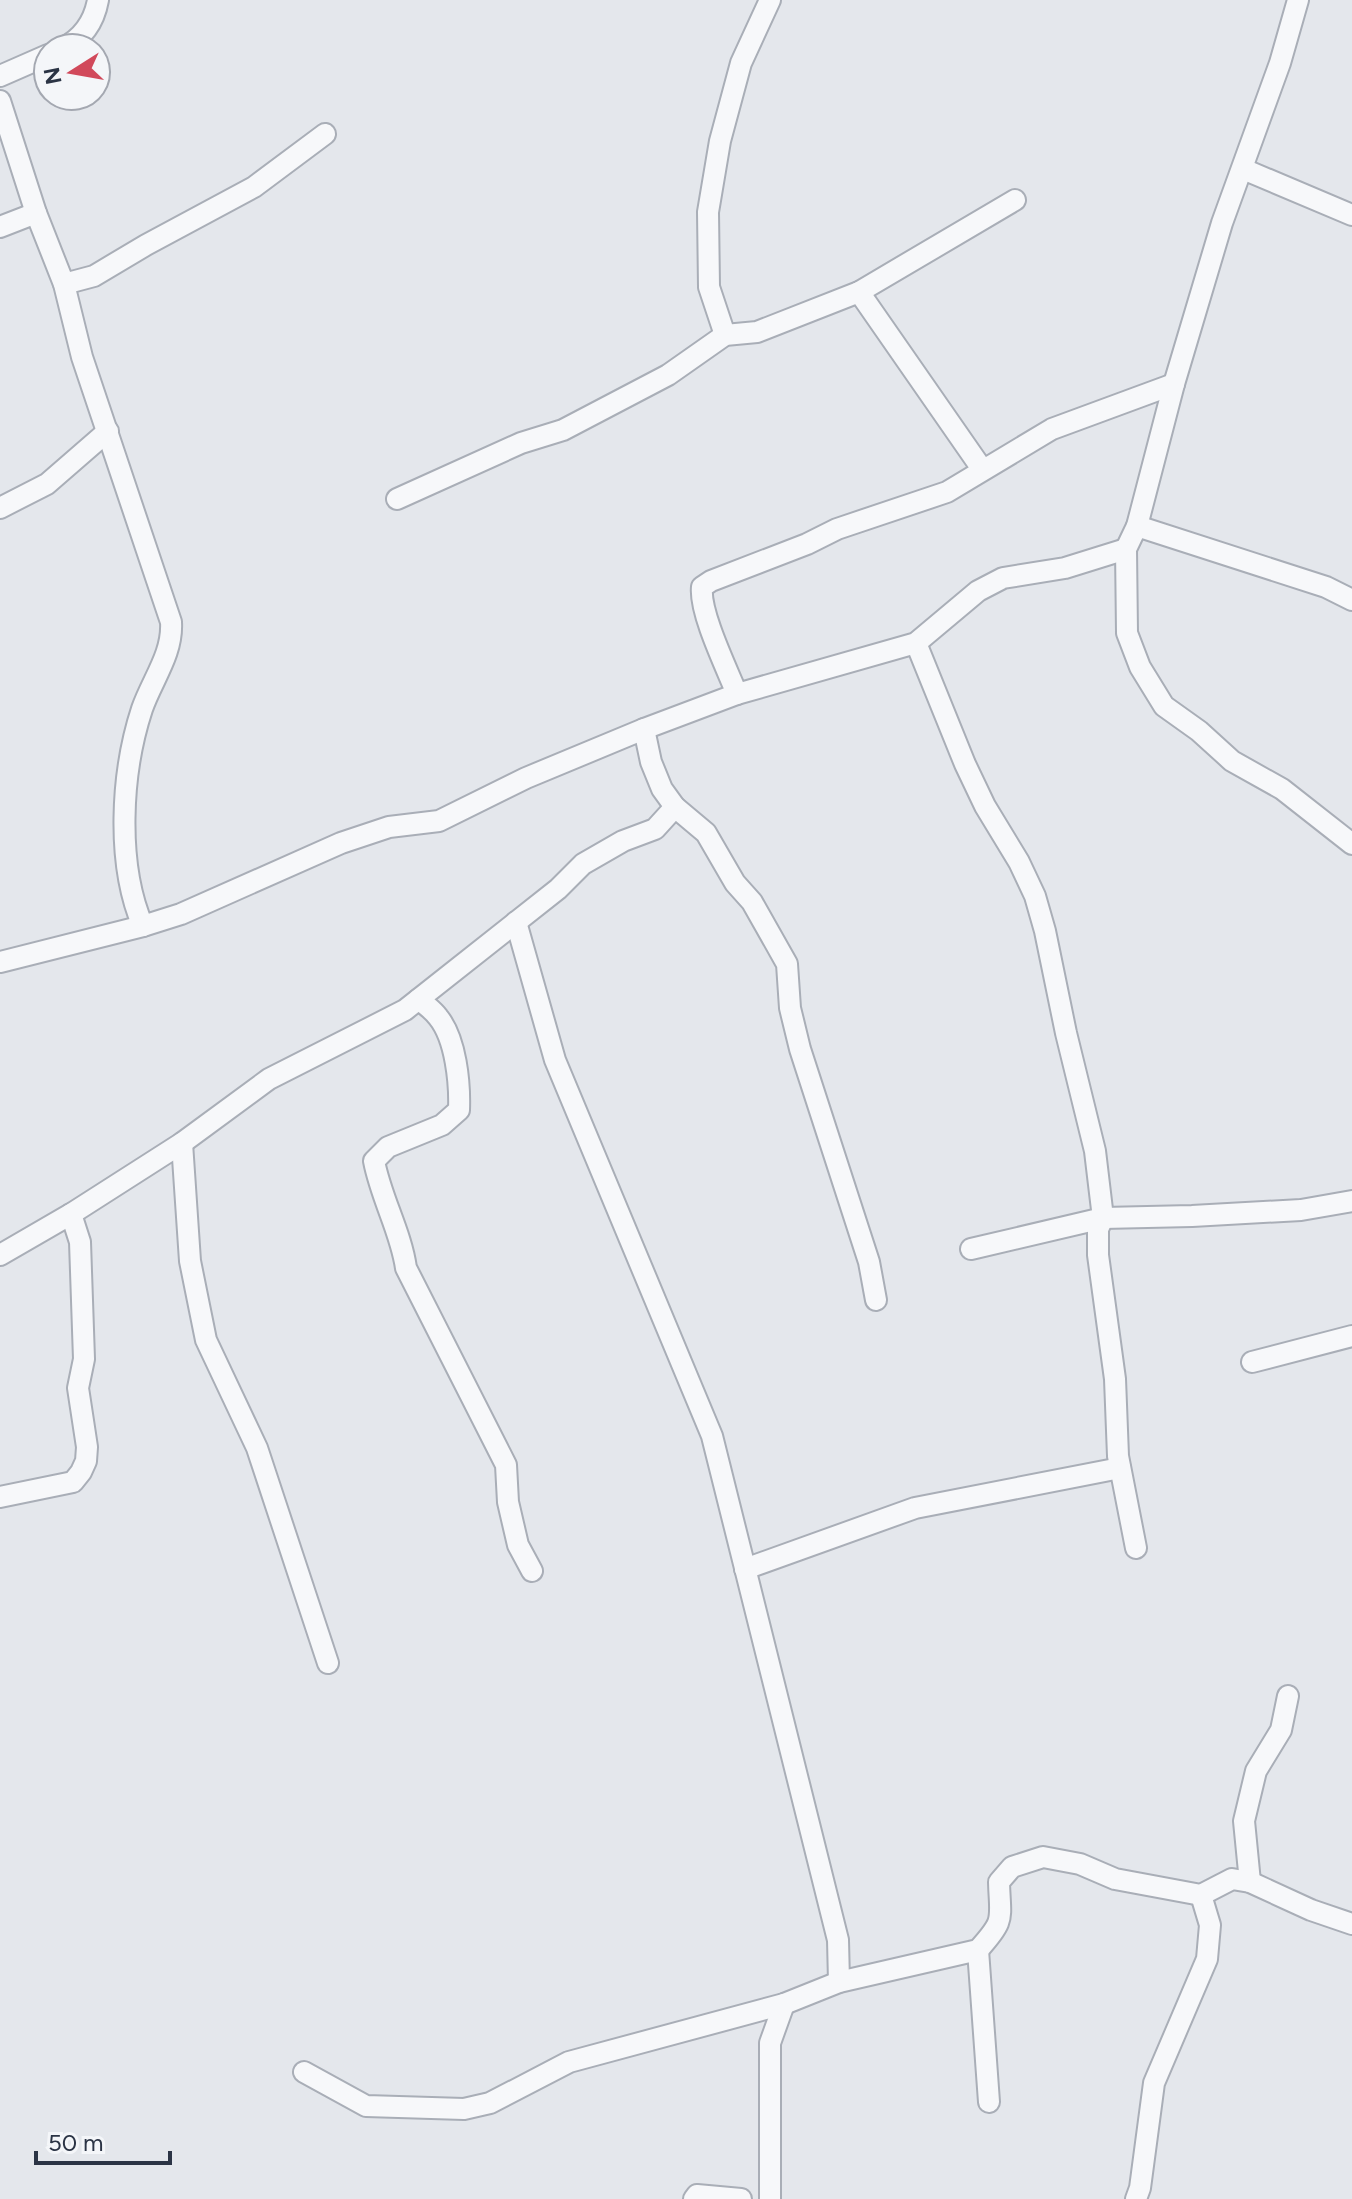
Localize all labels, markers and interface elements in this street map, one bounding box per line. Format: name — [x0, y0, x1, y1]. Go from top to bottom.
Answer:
north arrow — [32, 32, 112, 112]
text: N — [38, 65, 68, 87]
scale bar — [36, 2115, 170, 2165]
text: 50 m — [48, 2128, 104, 2157]

